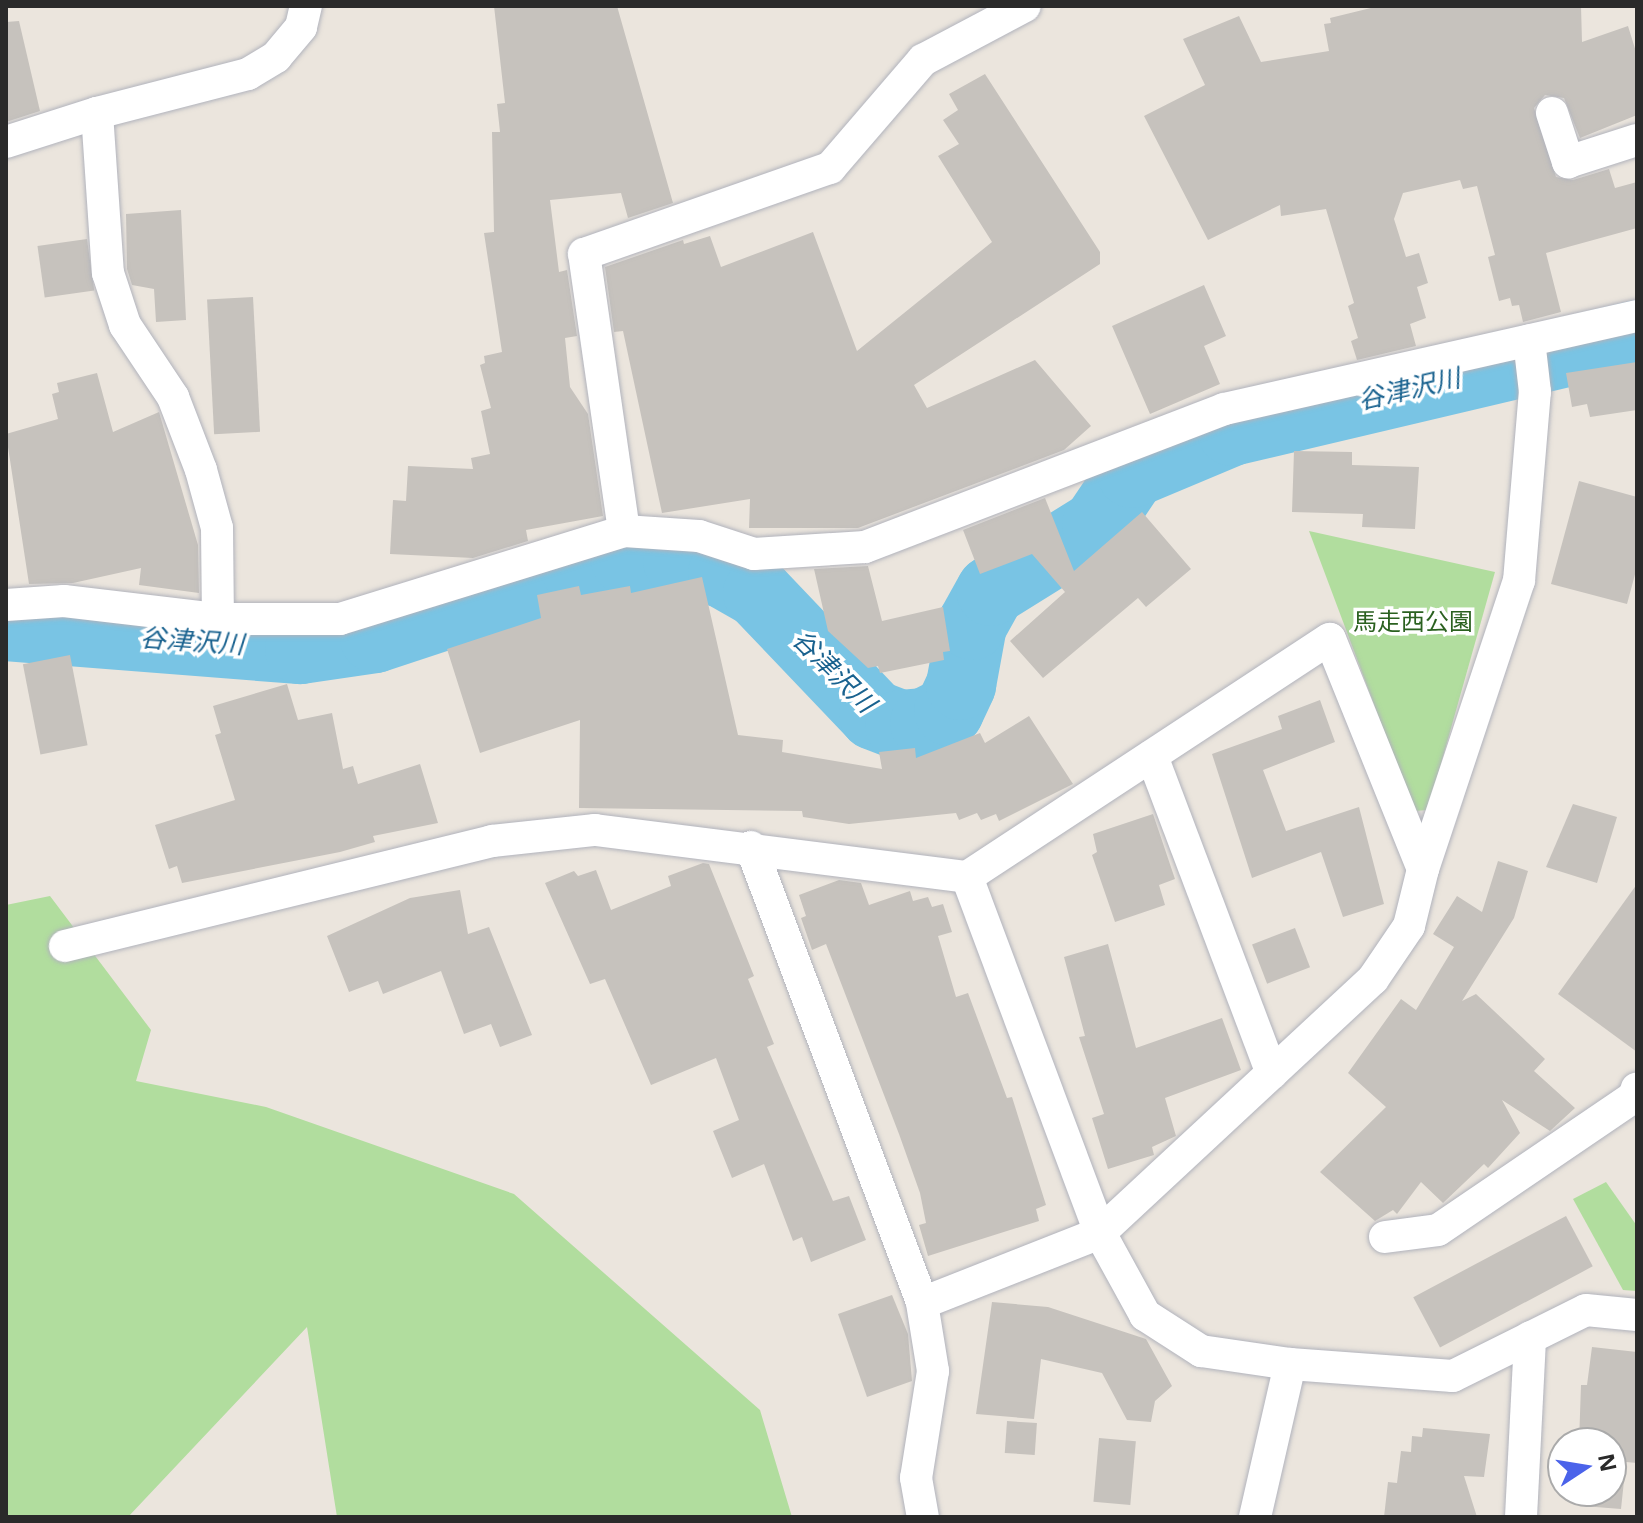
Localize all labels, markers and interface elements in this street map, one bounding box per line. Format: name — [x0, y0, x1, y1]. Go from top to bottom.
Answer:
water label: 谷津沢川 — [1355, 362, 1463, 416]
park label: 馬走西公園 — [1353, 607, 1473, 635]
water label: 谷津沢川 — [139, 622, 245, 660]
water label: 谷津沢川 — [786, 623, 882, 719]
north arrow — [1547, 1427, 1627, 1507]
text: N — [1592, 1451, 1625, 1474]

